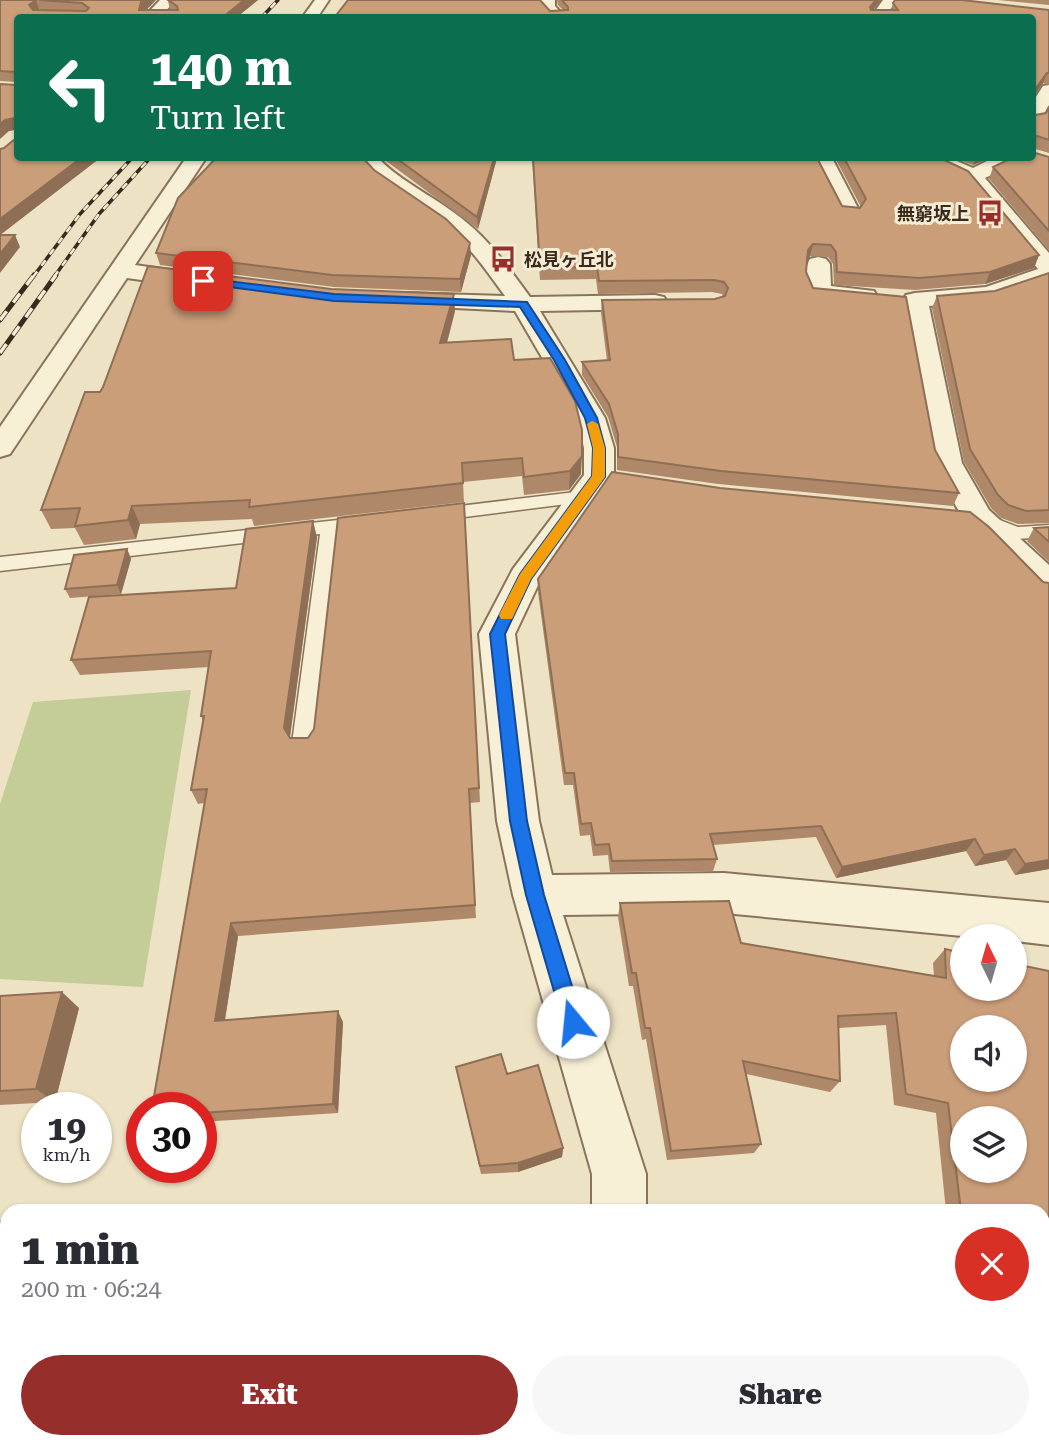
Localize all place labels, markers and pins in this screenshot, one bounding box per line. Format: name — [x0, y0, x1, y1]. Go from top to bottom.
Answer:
bus stop icon: 無窮坂上 — [975, 198, 1005, 228]
place label: 無窮坂上 — [897, 203, 969, 224]
bus stop icon: 松見ヶ丘北 — [488, 244, 518, 274]
place label: 松見ヶ丘北 — [524, 249, 614, 270]
pin — [173, 251, 233, 311]

